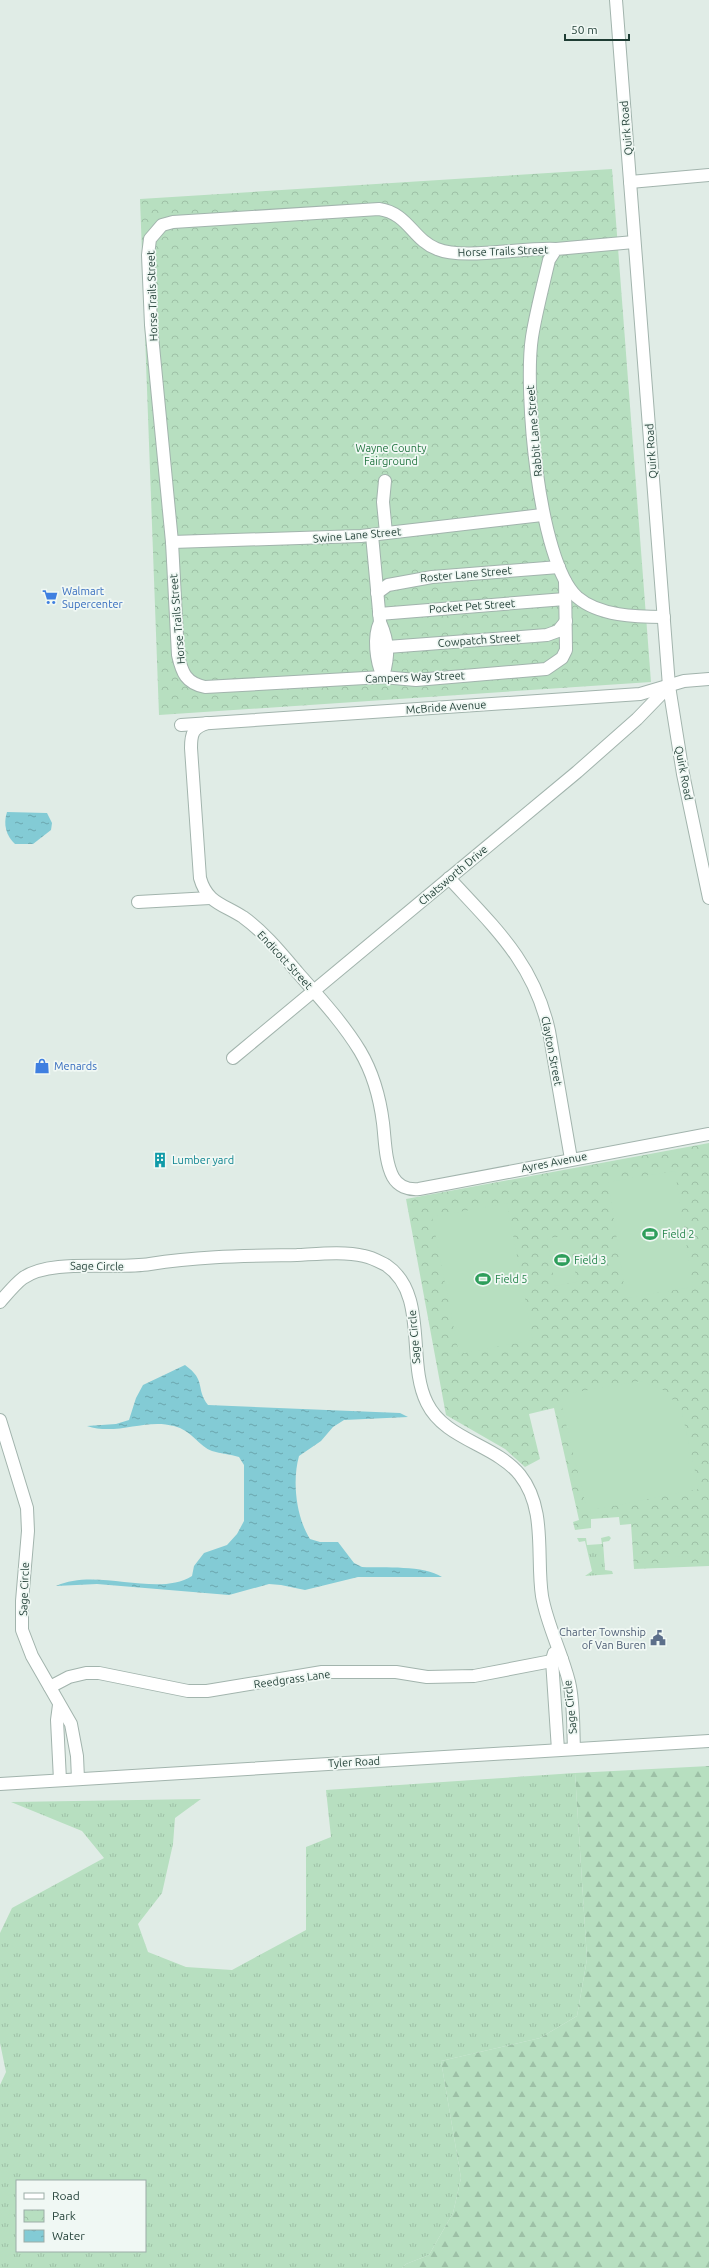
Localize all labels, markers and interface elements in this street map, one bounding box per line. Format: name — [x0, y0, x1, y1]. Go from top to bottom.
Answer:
scale bar — [565, 16, 629, 42]
text: 50 m — [571, 23, 598, 36]
street label: Quirk Road — [618, 100, 634, 156]
street label: Horse Trails Street — [457, 243, 549, 259]
street label: Horse Trails Street — [144, 250, 160, 342]
street label: Rabbit Lane Street — [524, 384, 544, 477]
street label: Quirk Road — [643, 423, 659, 479]
park label: Wayne County Fairground — [355, 442, 427, 467]
street label: Swine Lane Street — [312, 525, 402, 545]
street label: Roster Lane Street — [420, 564, 513, 584]
street label: Horse Trails Street — [167, 573, 187, 665]
place label: Walmart Supercenter — [62, 585, 124, 610]
supermarket icon: Walmart Supercenter — [41, 588, 59, 606]
street label: Pocket Pet Street — [429, 597, 516, 615]
street label: Cowpatch Street — [437, 631, 521, 649]
street label: Campers Way Street — [365, 669, 466, 685]
street label: McBride Avenue — [405, 698, 487, 716]
street label: Quirk Road — [673, 745, 695, 801]
street label: Chatsworth Drive — [416, 843, 490, 907]
street label: Endicott Street — [255, 928, 315, 992]
street label: Clayton Street — [539, 1015, 565, 1088]
shop icon: Menards — [33, 1057, 51, 1075]
place label: Menards — [54, 1060, 97, 1072]
street label: Ayres Avenue — [520, 1150, 588, 1174]
building icon: Lumber yard — [151, 1151, 169, 1169]
place label: Lumber yard — [172, 1154, 234, 1166]
sports icon: Field 2 — [641, 1225, 659, 1243]
place label: Field 2 — [662, 1228, 695, 1240]
sports icon: Field 3 — [553, 1251, 571, 1269]
place label: Field 3 — [574, 1254, 607, 1266]
street label: Sage Circle — [70, 1260, 124, 1272]
sports icon: Field 5 — [474, 1270, 492, 1288]
place label: Field 5 — [495, 1273, 528, 1285]
street label: Sage Circle — [406, 1310, 422, 1364]
street label: Sage Circle — [17, 1562, 31, 1616]
place label: Charter Township of Van Buren — [559, 1626, 646, 1651]
public building icon: Charter Township of Van Buren — [649, 1629, 667, 1647]
street label: Reedgrass Lane — [253, 1668, 331, 1690]
street label: Sage Circle — [561, 1680, 579, 1734]
street label: Tyler Road — [328, 1755, 380, 1769]
legend — [16, 2180, 146, 2252]
text: Road — [52, 2189, 80, 2202]
text: Park — [52, 2209, 76, 2222]
text: Water — [52, 2229, 85, 2242]

